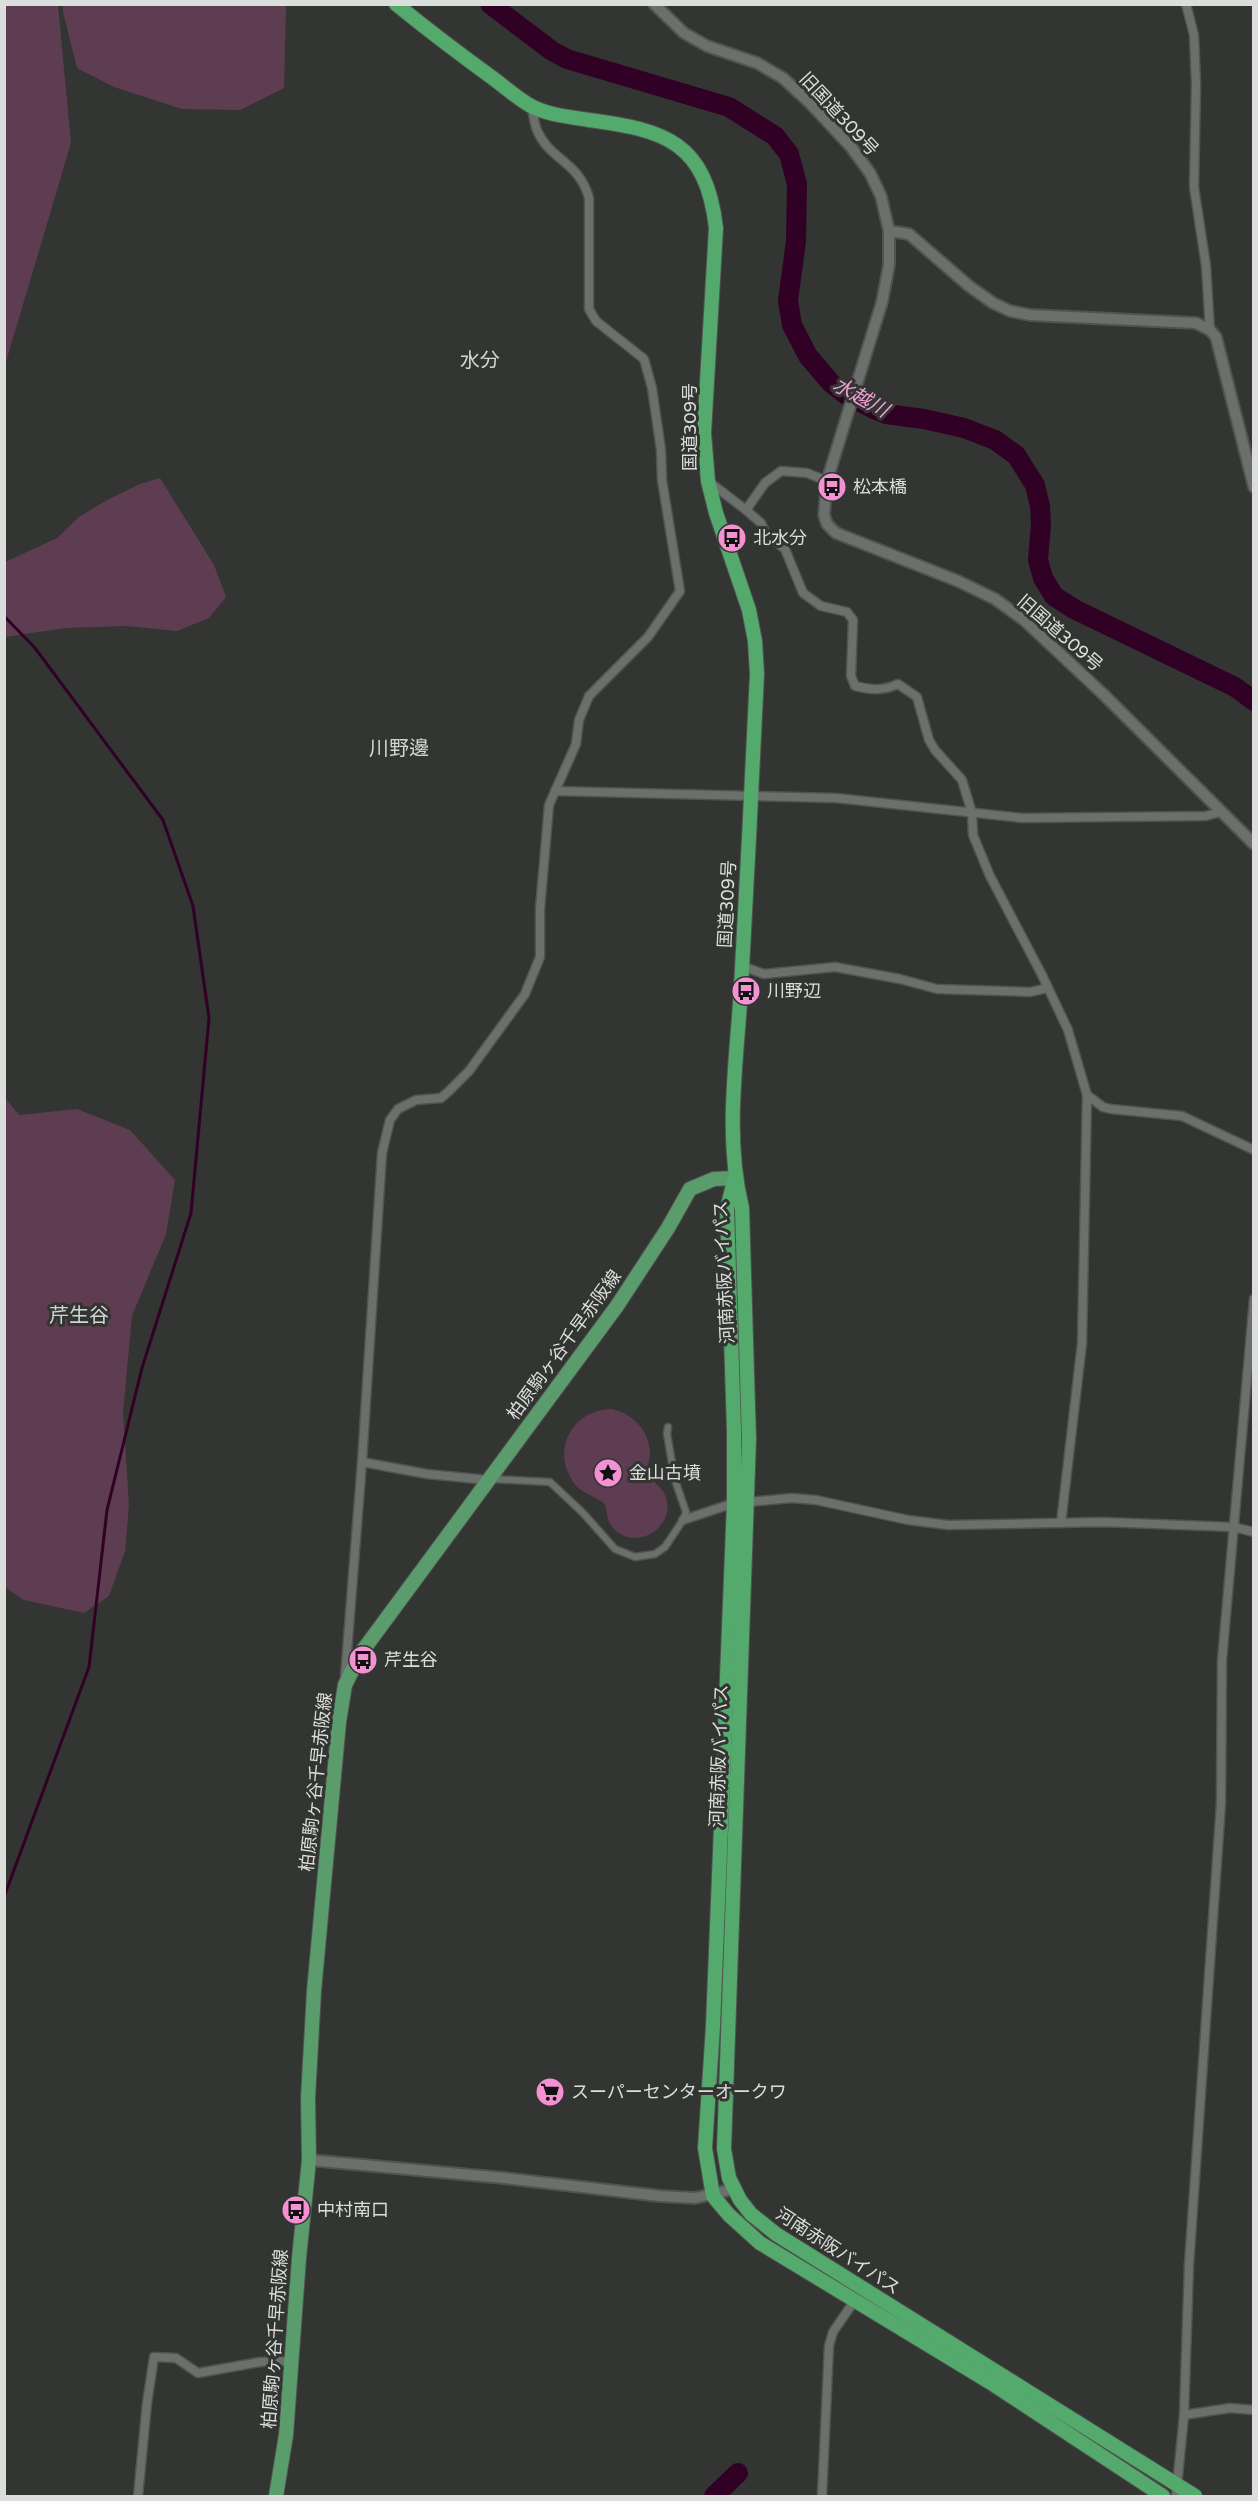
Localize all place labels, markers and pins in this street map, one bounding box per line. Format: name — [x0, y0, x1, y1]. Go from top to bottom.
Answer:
bus stop icon: 松本橋 — [816, 471, 848, 503]
place label: 松本橋 — [853, 476, 907, 498]
bus stop icon: 北水分 — [716, 522, 748, 554]
place label: 北水分 — [753, 527, 807, 549]
bus stop icon: 川野辺 — [730, 975, 762, 1007]
place label: 川野辺 — [767, 980, 821, 1002]
place icon: 金山古墳 — [592, 1457, 624, 1489]
place label: 金山古墳 — [629, 1462, 701, 1484]
bus stop icon: 芹生谷 — [347, 1644, 379, 1676]
place label: 芹生谷 — [384, 1649, 438, 1671]
supermarket icon: スーパーセンターオークワ — [534, 2076, 566, 2108]
place label: スーパーセンターオークワ — [571, 2081, 787, 2103]
bus stop icon: 中村南口 — [280, 2194, 312, 2226]
place label: 中村南口 — [317, 2199, 389, 2221]

